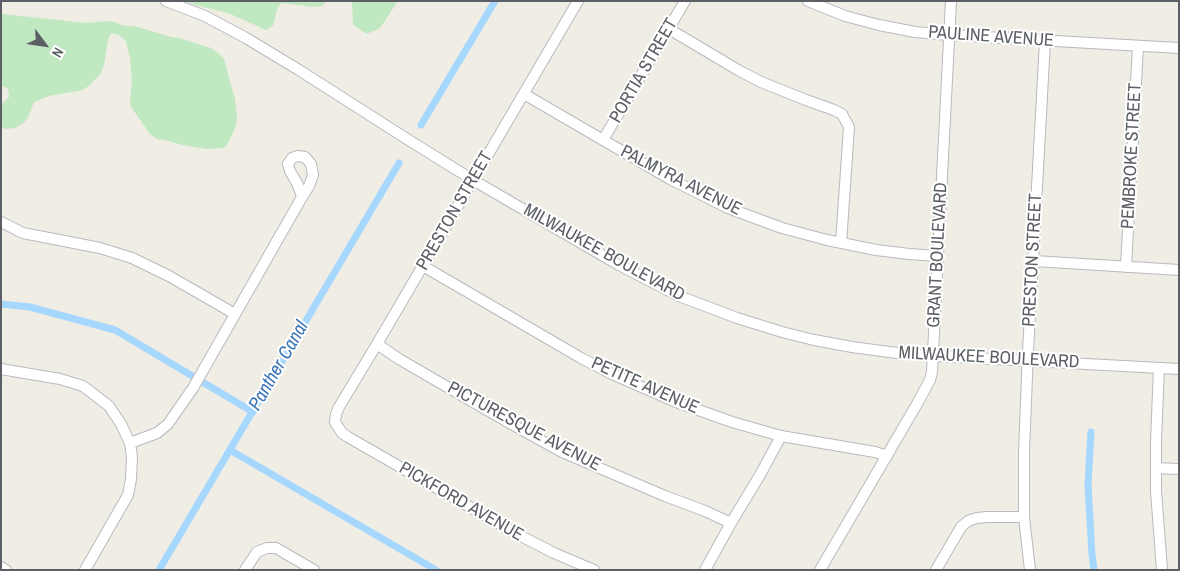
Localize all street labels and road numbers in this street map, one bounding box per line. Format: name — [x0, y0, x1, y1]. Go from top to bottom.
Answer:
street label: PORTIA STREET — [605, 15, 683, 127]
street label: PAULINE AVENUE — [927, 22, 1055, 52]
street label: PEMBROKE STREET — [1117, 83, 1147, 229]
street label: PALMYRA AVENUE — [617, 141, 745, 221]
street label: PRESTON STREET — [412, 148, 498, 274]
street label: GRANT BOULEVARD — [923, 182, 953, 328]
street label: PRESTON STREET — [1019, 193, 1047, 327]
street label: MILWAUKEE BOULEVARD — [520, 200, 688, 306]
street label: MILWAUKEE BOULEVARD — [898, 342, 1080, 374]
street label: PETITE AVENUE — [588, 353, 702, 419]
street label: PICTURESQUE AVENUE — [444, 377, 604, 477]
street label: PICKFORD AVENUE — [395, 458, 527, 546]

